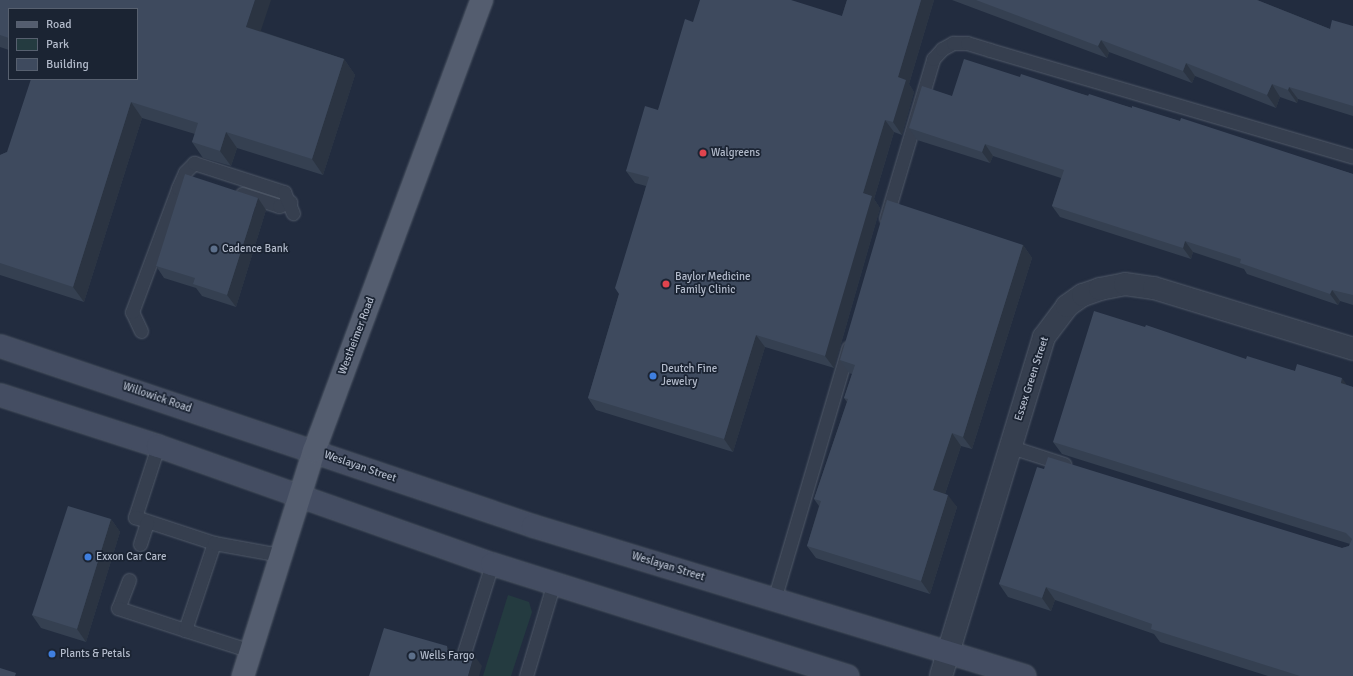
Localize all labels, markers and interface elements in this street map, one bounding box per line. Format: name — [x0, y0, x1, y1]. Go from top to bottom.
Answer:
legend — [8, 8, 138, 80]
text: Road — [46, 17, 72, 32]
text: Park — [46, 37, 69, 52]
text: Building — [46, 57, 89, 72]
place label: Walgreens — [711, 146, 760, 160]
marker: Walgreens — [698, 148, 708, 158]
place label: Cadence Bank — [222, 242, 288, 256]
marker: Cadence Bank — [209, 244, 219, 254]
place label: Baylor Medicine Family Clinic — [675, 271, 750, 297]
marker: Baylor Medicine Family Clinic — [660, 278, 672, 290]
street label: Westheimer Road — [336, 295, 378, 377]
street label: Essex Green Street — [1012, 335, 1052, 423]
place label: Deutch Fine Jewelry — [661, 363, 717, 389]
marker: Deutch Fine Jewelry — [648, 371, 658, 381]
street label: Willowick Road — [121, 380, 193, 416]
street label: Weslayan Street — [322, 448, 398, 486]
place label: Exxon Car Care — [96, 550, 166, 564]
street label: Weslayan Street — [630, 550, 706, 584]
marker: Exxon Car Care — [83, 552, 93, 562]
place label: Plants & Petals — [60, 647, 130, 661]
marker: Plants & Petals — [47, 649, 57, 659]
place label: Wells Fargo — [420, 649, 474, 663]
marker: Wells Fargo — [407, 651, 417, 661]

